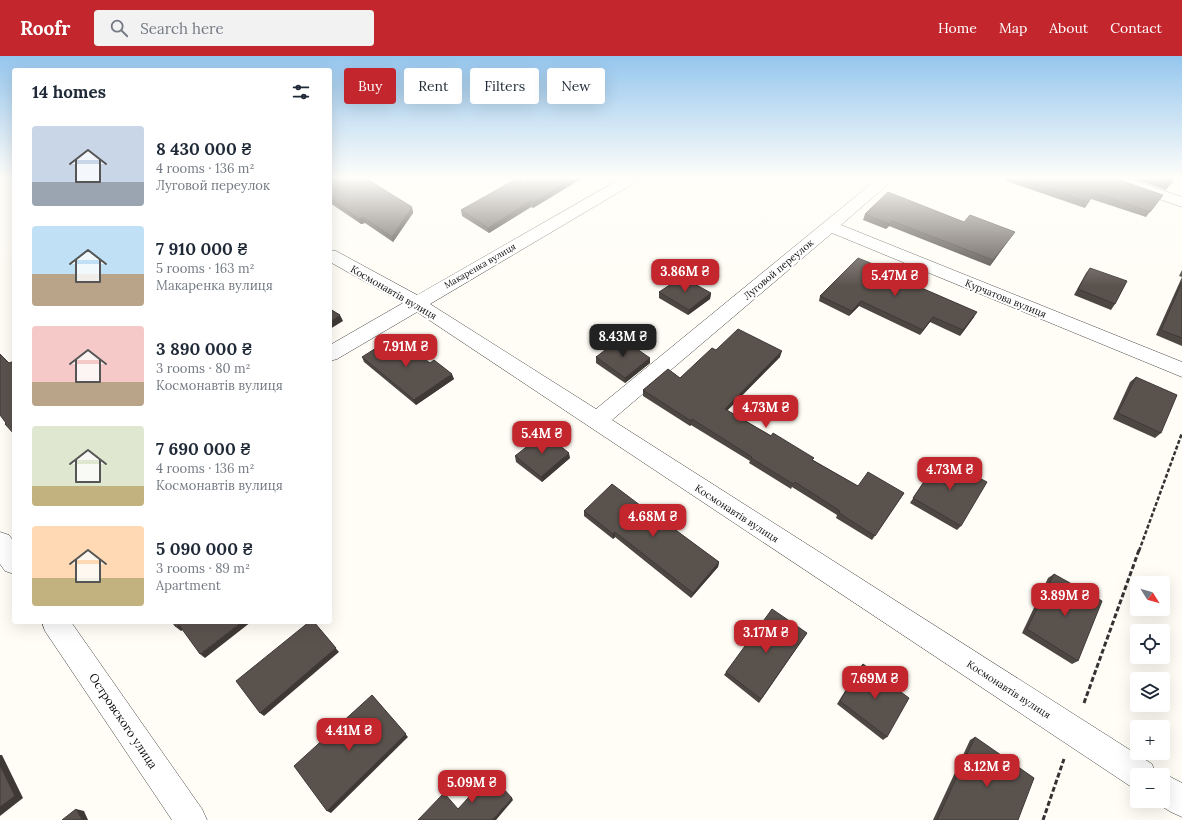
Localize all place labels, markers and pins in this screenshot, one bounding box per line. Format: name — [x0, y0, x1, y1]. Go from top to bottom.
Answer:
pin: 3.86M ₴ — [648, 259, 722, 293]
pin: 5.47M ₴ — [858, 263, 932, 297]
pin: 8.43M ₴ — [586, 324, 660, 358]
pin: 7.91M ₴ — [369, 334, 443, 368]
pin: 4.73M ₴ — [729, 395, 803, 429]
pin: 5.4M ₴ — [509, 421, 575, 455]
pin: 4.73M ₴ — [913, 457, 987, 491]
pin: 4.68M ₴ — [616, 504, 690, 538]
pin: 3.89M ₴ — [1028, 583, 1102, 617]
pin: 3.17M ₴ — [729, 620, 803, 654]
pin: 7.69M ₴ — [838, 666, 912, 700]
pin: 4.41M ₴ — [312, 718, 386, 752]
pin: 8.12M ₴ — [950, 754, 1024, 788]
pin: 5.09M ₴ — [435, 770, 509, 804]

